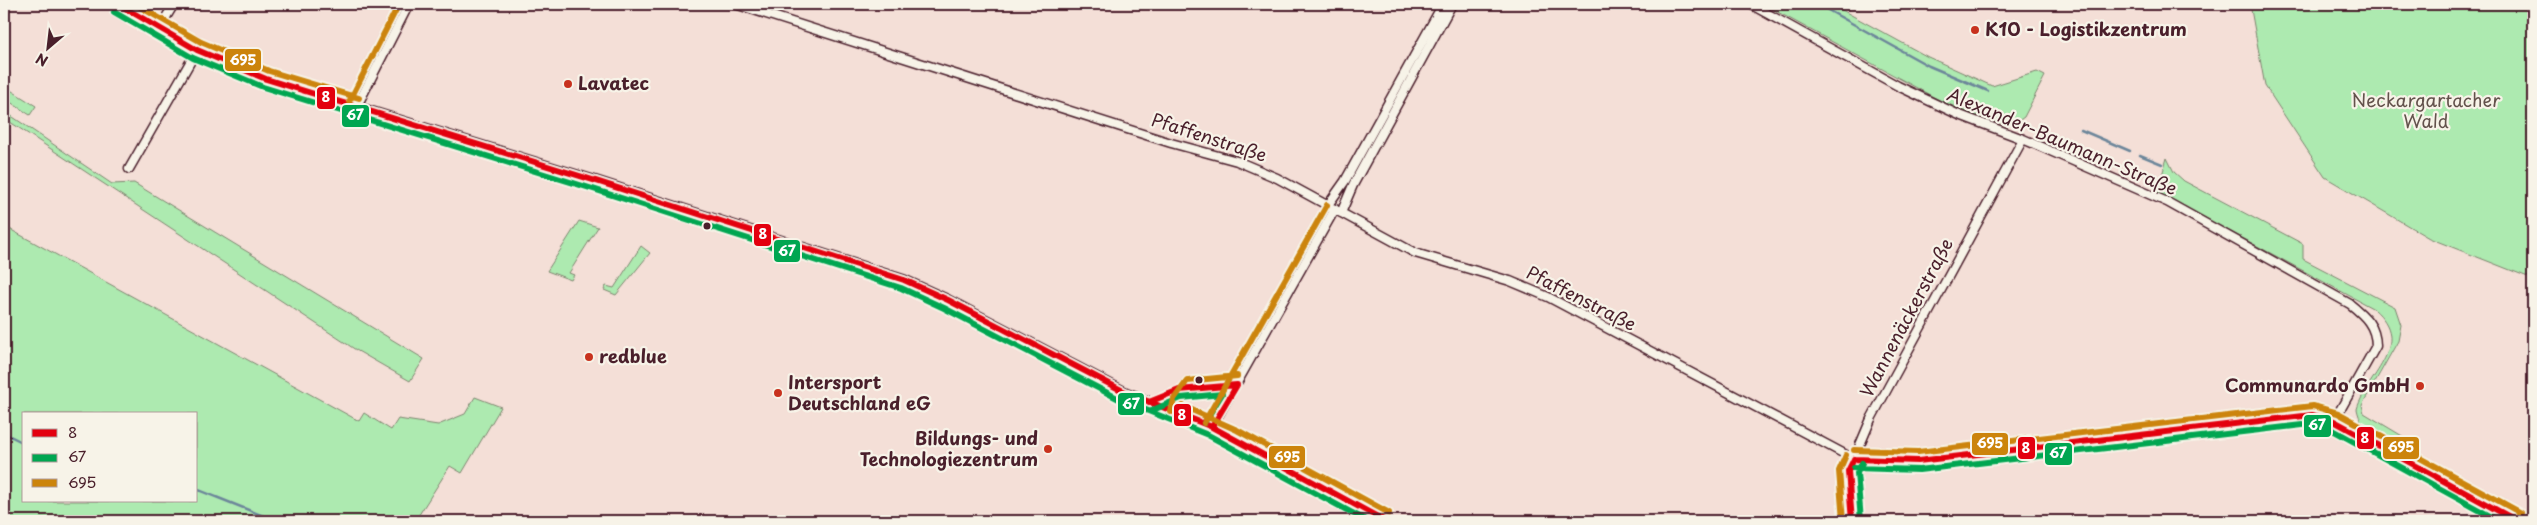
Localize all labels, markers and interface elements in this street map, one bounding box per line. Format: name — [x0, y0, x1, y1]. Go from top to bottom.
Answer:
place label: K10 - Logistikzentrum — [1985, 15, 2187, 42]
north arrow — [22, 22, 72, 72]
marker: K10 - Logistikzentrum — [1969, 24, 1981, 36]
text: N — [32, 48, 51, 72]
line badge: 695 — [224, 48, 262, 72]
text: 695 — [230, 49, 256, 70]
place label: Lavatec — [578, 69, 649, 96]
marker: Lavatec — [562, 78, 574, 90]
street label: Alexander-Baumann-Straße — [1944, 80, 2182, 201]
line badge: 8 — [316, 86, 336, 110]
text: 8 — [322, 86, 331, 107]
park label: Neckargartacher Wald — [2351, 86, 2501, 134]
line badge: 67 — [341, 104, 370, 128]
text: 67 — [346, 104, 365, 125]
street label: Pfaffenstraße — [1148, 105, 1271, 168]
unlabelled marker — [702, 221, 712, 231]
line badge: 8 — [753, 223, 772, 247]
text: 8 — [759, 223, 768, 244]
street label: Wannenäckerstraße — [1852, 233, 1959, 402]
line badge: 67 — [773, 239, 801, 263]
text: 67 — [778, 240, 797, 261]
street label: Pfaffenstraße — [1522, 258, 1641, 337]
place label: redblue — [599, 342, 667, 369]
marker: redblue — [583, 351, 595, 363]
place label: Intersport Deutschland eG — [788, 368, 931, 416]
place label: Communardo GmbH — [2225, 371, 2410, 398]
unlabelled marker — [1194, 375, 1204, 385]
marker: Communardo GmbH — [2414, 380, 2426, 392]
marker: Intersport Deutschland eG — [772, 387, 784, 399]
line badge: 67 — [1117, 392, 1145, 416]
text: 67 — [1122, 393, 1141, 414]
line badge: 8 — [1173, 403, 1192, 427]
text: 8 — [1178, 404, 1187, 425]
legend — [22, 412, 198, 502]
line badge: 67 — [2303, 414, 2332, 438]
text: 67 — [2308, 414, 2327, 435]
text: 8 — [68, 420, 77, 443]
place label: Bildungs- und Technologiezentrum — [860, 424, 1038, 472]
line badge: 8 — [2356, 426, 2375, 450]
text: 8 — [2361, 427, 2370, 448]
line badge: 695 — [1971, 432, 2009, 456]
text: 695 — [1977, 432, 2003, 453]
line badge: 8 — [2017, 436, 2036, 460]
line badge: 695 — [2382, 436, 2420, 460]
text: 695 — [2388, 436, 2414, 457]
text: 8 — [2022, 437, 2031, 458]
line badge: 67 — [2044, 442, 2073, 466]
text: 67 — [2049, 442, 2068, 463]
marker: Bildungs- und Technologiezentrum — [1042, 443, 1054, 455]
text: 67 — [68, 444, 87, 467]
line badge: 695 — [1268, 445, 1306, 469]
text: 695 — [1274, 446, 1300, 467]
text: 695 — [68, 470, 96, 493]

